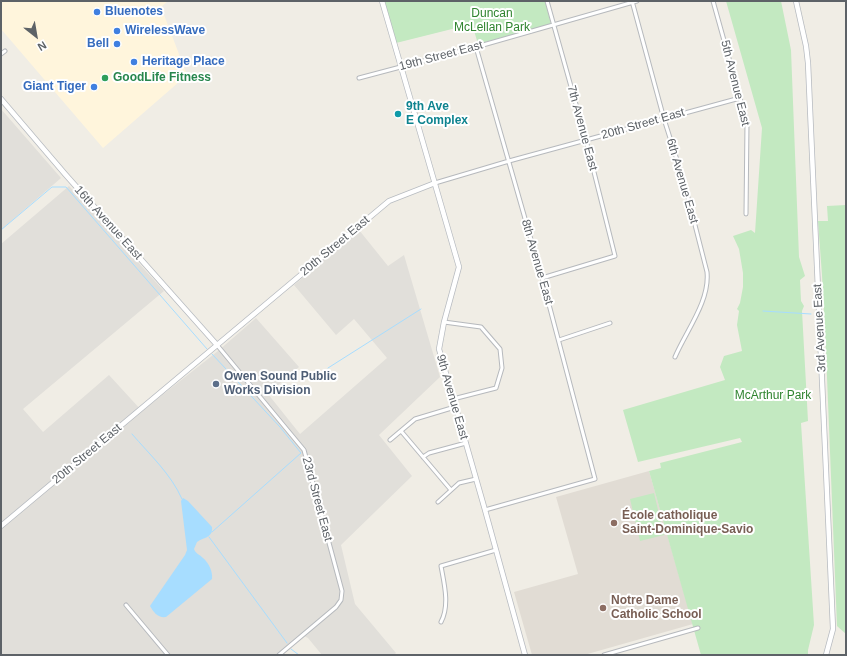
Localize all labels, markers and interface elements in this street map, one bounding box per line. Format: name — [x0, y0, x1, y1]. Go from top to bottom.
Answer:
place label: Bluenotes — [105, 5, 163, 19]
marker: Bluenotes — [92, 7, 102, 17]
park label: Duncan McLellan Park — [454, 7, 530, 35]
north arrow — [16, 16, 56, 56]
place label: WirelessWave — [125, 24, 205, 38]
marker: WirelessWave — [112, 26, 122, 36]
place label: Bell — [87, 37, 109, 51]
street label: 19th Street East — [398, 38, 484, 74]
text: N — [36, 39, 49, 53]
marker: Bell — [112, 39, 122, 49]
street label: 5th Avenue East — [717, 39, 753, 127]
place label: Heritage Place — [142, 55, 225, 69]
marker: Heritage Place — [129, 57, 139, 67]
place label: GoodLife Fitness — [113, 71, 211, 85]
marker: GoodLife Fitness — [100, 73, 110, 83]
place label: Giant Tiger — [23, 80, 86, 94]
marker: Giant Tiger — [89, 82, 99, 92]
street label: 7th Avenue East — [564, 84, 600, 172]
place label: 9th Ave E Complex — [406, 100, 468, 128]
street label: 20th Street East — [600, 105, 686, 143]
marker: 9th Ave E Complex — [393, 109, 403, 119]
street label: 6th Avenue East — [663, 137, 701, 225]
street label: 16th Avenue East — [71, 183, 145, 263]
street label: 20th Street East — [297, 213, 373, 279]
street label: 8th Avenue East — [518, 218, 556, 306]
street label: 3rd Avenue East — [810, 283, 830, 373]
street label: 9th Avenue East — [433, 353, 471, 441]
place label: Owen Sound Public Works Division — [224, 370, 337, 398]
marker: Owen Sound Public Works Division — [211, 379, 221, 389]
park label: McArthur Park — [735, 389, 811, 403]
street label: 20th Street East — [49, 421, 125, 487]
street label: 23rd Street East — [299, 455, 335, 543]
place label: École catholique Saint-Dominique-Savio — [622, 509, 753, 537]
marker: École catholique Saint-Dominique-Savio — [609, 518, 619, 528]
place label: Notre Dame Catholic School — [611, 594, 702, 622]
marker: Notre Dame Catholic School — [598, 603, 608, 613]

